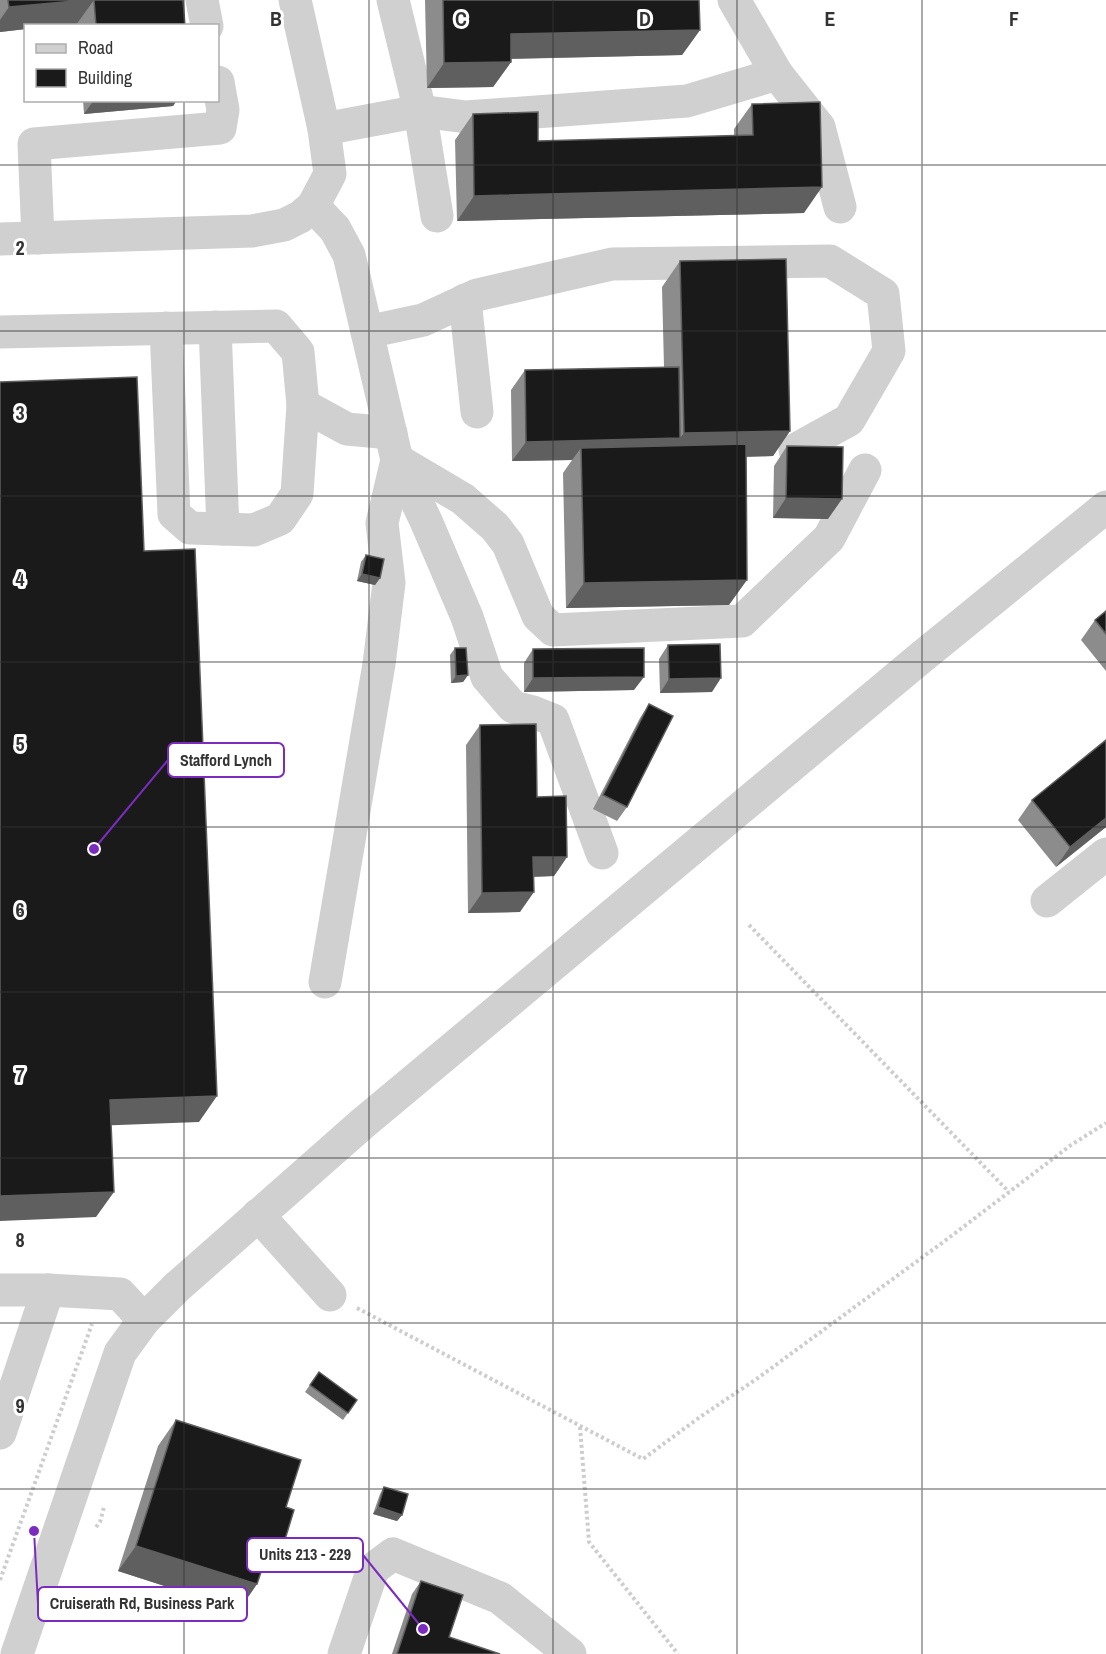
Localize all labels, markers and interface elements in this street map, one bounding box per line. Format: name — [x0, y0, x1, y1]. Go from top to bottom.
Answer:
text: B — [270, 5, 282, 32]
text: C — [455, 5, 467, 32]
text: D — [639, 5, 651, 32]
text: E — [825, 5, 836, 32]
text: F — [1009, 5, 1019, 32]
legend — [24, 24, 219, 102]
text: Road — [78, 35, 113, 60]
text: Building — [78, 65, 133, 90]
text: 2 — [15, 234, 25, 261]
text: 3 — [15, 399, 25, 426]
text: 4 — [15, 565, 25, 592]
text: 5 — [15, 730, 25, 757]
callout: Stafford Lynch — [168, 743, 284, 777]
text: Stafford Lynch — [180, 749, 272, 771]
text: 6 — [15, 896, 25, 923]
text: 7 — [15, 1061, 25, 1088]
text: 8 — [15, 1226, 25, 1253]
text: 9 — [15, 1392, 25, 1419]
callout: Units 213 - 229 — [247, 1538, 363, 1572]
text: Units 213 - 229 — [259, 1543, 351, 1565]
callout: Cruiserath Rd, Business Park — [38, 1587, 247, 1621]
text: Cruiserath Rd, Business Park — [50, 1592, 235, 1614]

